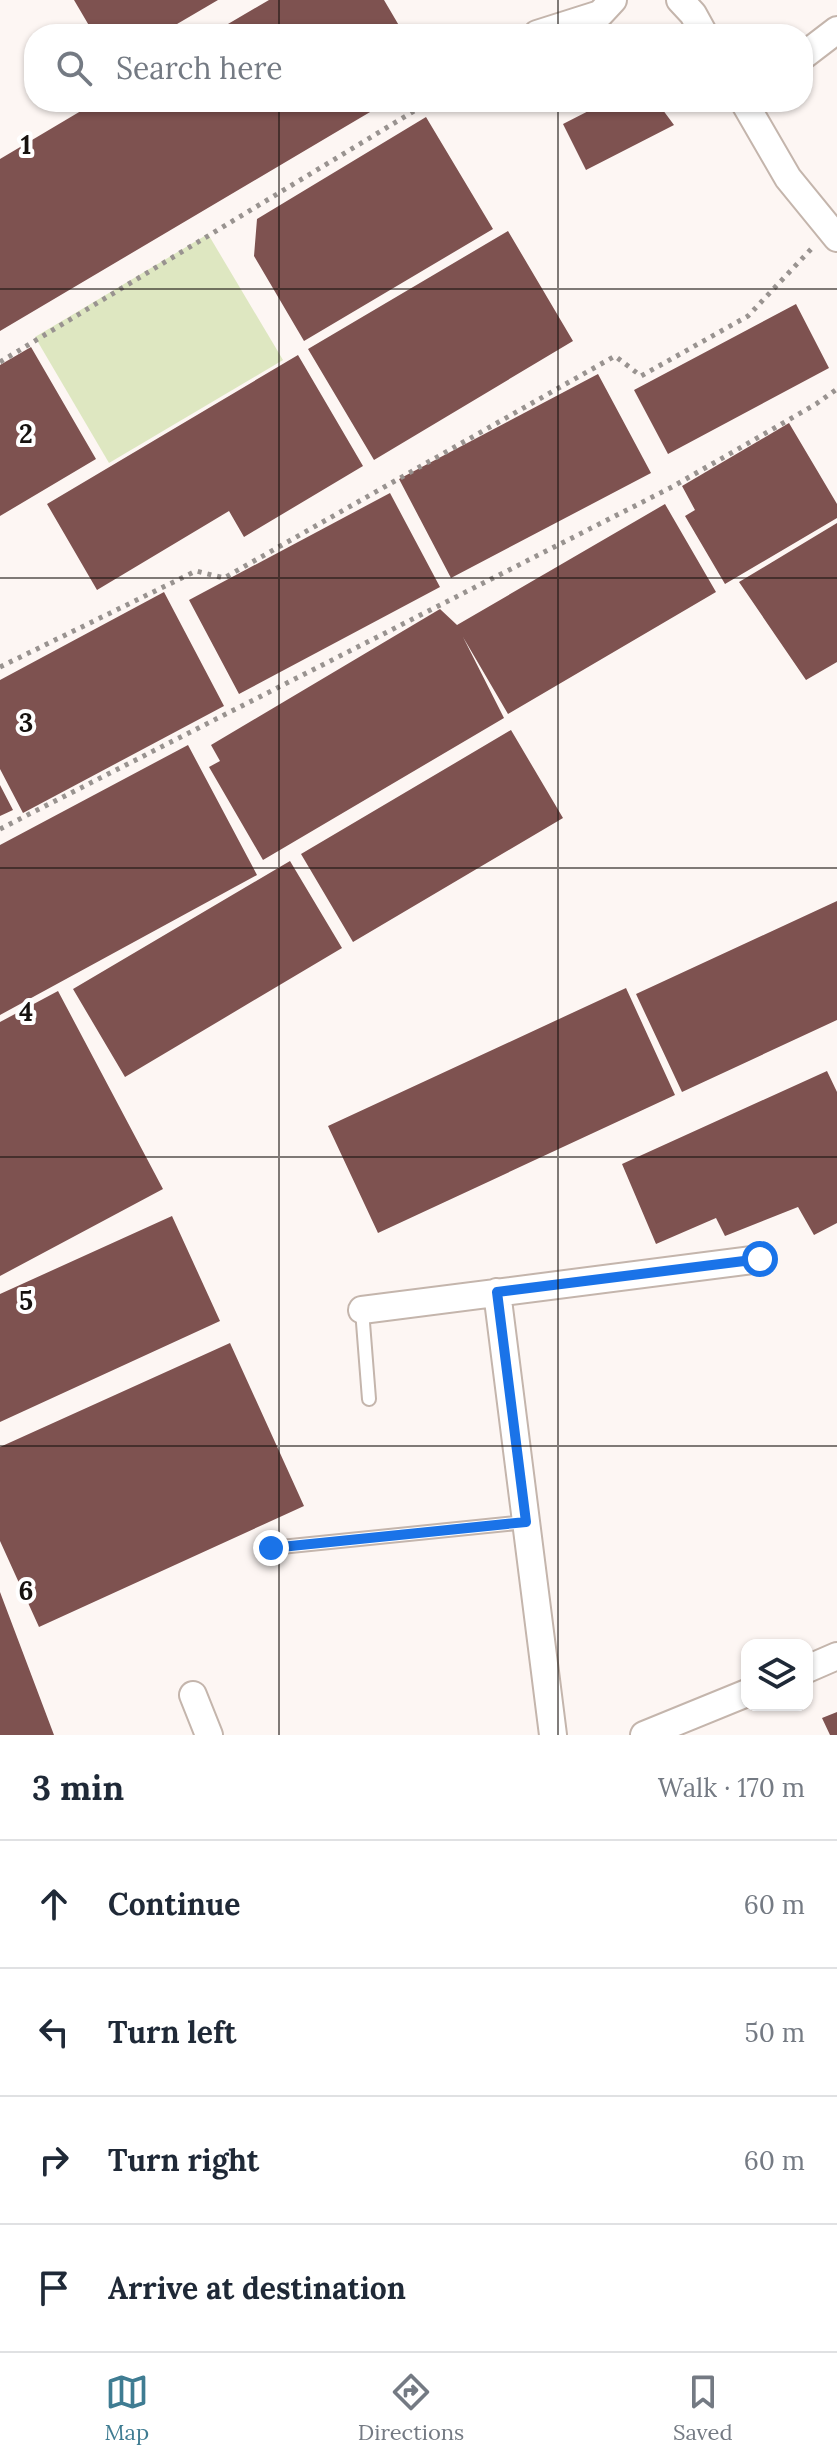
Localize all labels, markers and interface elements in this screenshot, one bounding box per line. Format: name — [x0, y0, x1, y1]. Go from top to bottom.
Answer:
search box — [24, 24, 813, 112]
icon: search — [52, 46, 96, 90]
text: Search here — [116, 49, 283, 87]
text: 1 — [21, 128, 31, 161]
text: 2 — [19, 417, 33, 450]
text: 3 — [19, 706, 33, 739]
text: 4 — [19, 995, 33, 1028]
route start — [742, 1241, 778, 1277]
text: 5 — [19, 1284, 33, 1317]
route end — [253, 1530, 289, 1566]
text: 6 — [19, 1574, 33, 1607]
map controls — [741, 1639, 813, 1711]
button: layers — [741, 1639, 813, 1711]
text: 3 min — [32, 1766, 124, 1809]
text: Walk · 170 m — [658, 1771, 805, 1804]
icon: ahead — [32, 1882, 76, 1926]
text: Continue — [108, 1885, 240, 1923]
text: 60 m — [744, 1888, 805, 1921]
icon: left — [32, 2010, 76, 2054]
text: Turn left — [108, 2013, 236, 2051]
text: 50 m — [745, 2016, 805, 2049]
icon: right — [32, 2138, 76, 2182]
text: Turn right — [108, 2141, 259, 2179]
text: 60 m — [744, 2144, 805, 2177]
icon: arrive — [32, 2266, 76, 2310]
text: Arrive at destination — [108, 2269, 406, 2307]
tab: Map — [104, 2370, 149, 2446]
tab: Directions — [358, 2370, 464, 2446]
tab: Saved — [673, 2370, 733, 2446]

